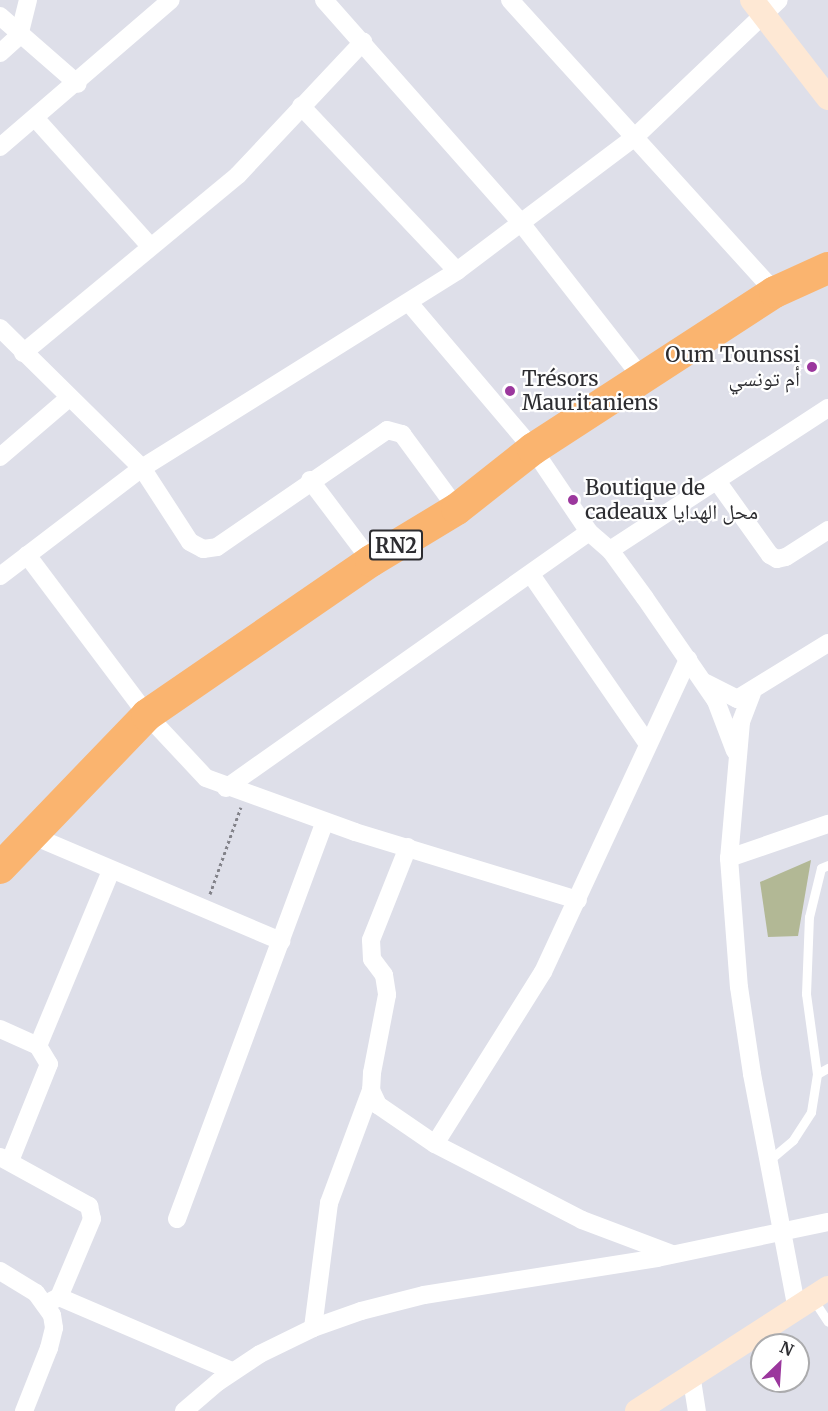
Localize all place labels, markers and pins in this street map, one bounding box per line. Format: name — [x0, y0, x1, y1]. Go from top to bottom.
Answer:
place label: Oum Tounssi أم تونسي — [665, 342, 800, 392]
marker: Oum Tounssi أم تونسي — [805, 360, 819, 374]
place label: Trésors Mauritaniens — [522, 366, 658, 416]
marker: Trésors Mauritaniens — [503, 384, 517, 398]
place label: Boutique de cadeaux محل الهدايا — [585, 475, 758, 525]
marker: Boutique de cadeaux محل الهدايا — [566, 493, 580, 507]

